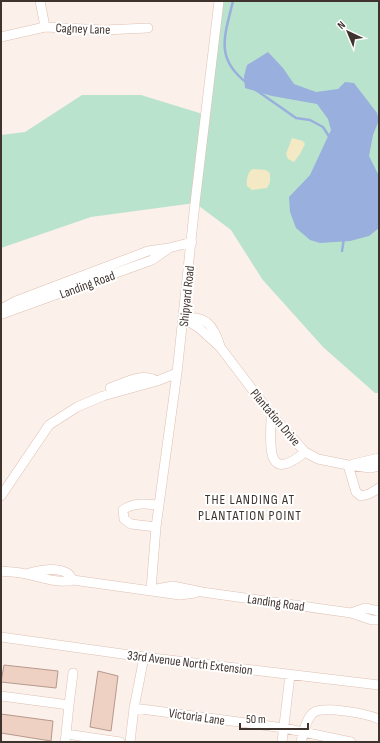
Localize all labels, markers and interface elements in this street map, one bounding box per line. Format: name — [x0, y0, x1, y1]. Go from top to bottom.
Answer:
north arrow — [328, 12, 368, 52]
text: N — [335, 18, 348, 32]
street label: Cagney Lane — [55, 20, 111, 38]
street label: Shipyard Road — [176, 265, 198, 327]
street label: Landing Road — [57, 268, 117, 302]
street label: Plantation Drive — [247, 386, 304, 449]
district label: THE LANDING AT PLANTATION POINT — [198, 491, 302, 524]
street label: Landing Road — [246, 591, 306, 615]
street label: 33rd Avenue North Extension — [126, 647, 253, 679]
street label: Victoria Lane — [168, 705, 226, 729]
scale bar — [240, 705, 308, 731]
text: 50 m — [246, 712, 266, 727]

